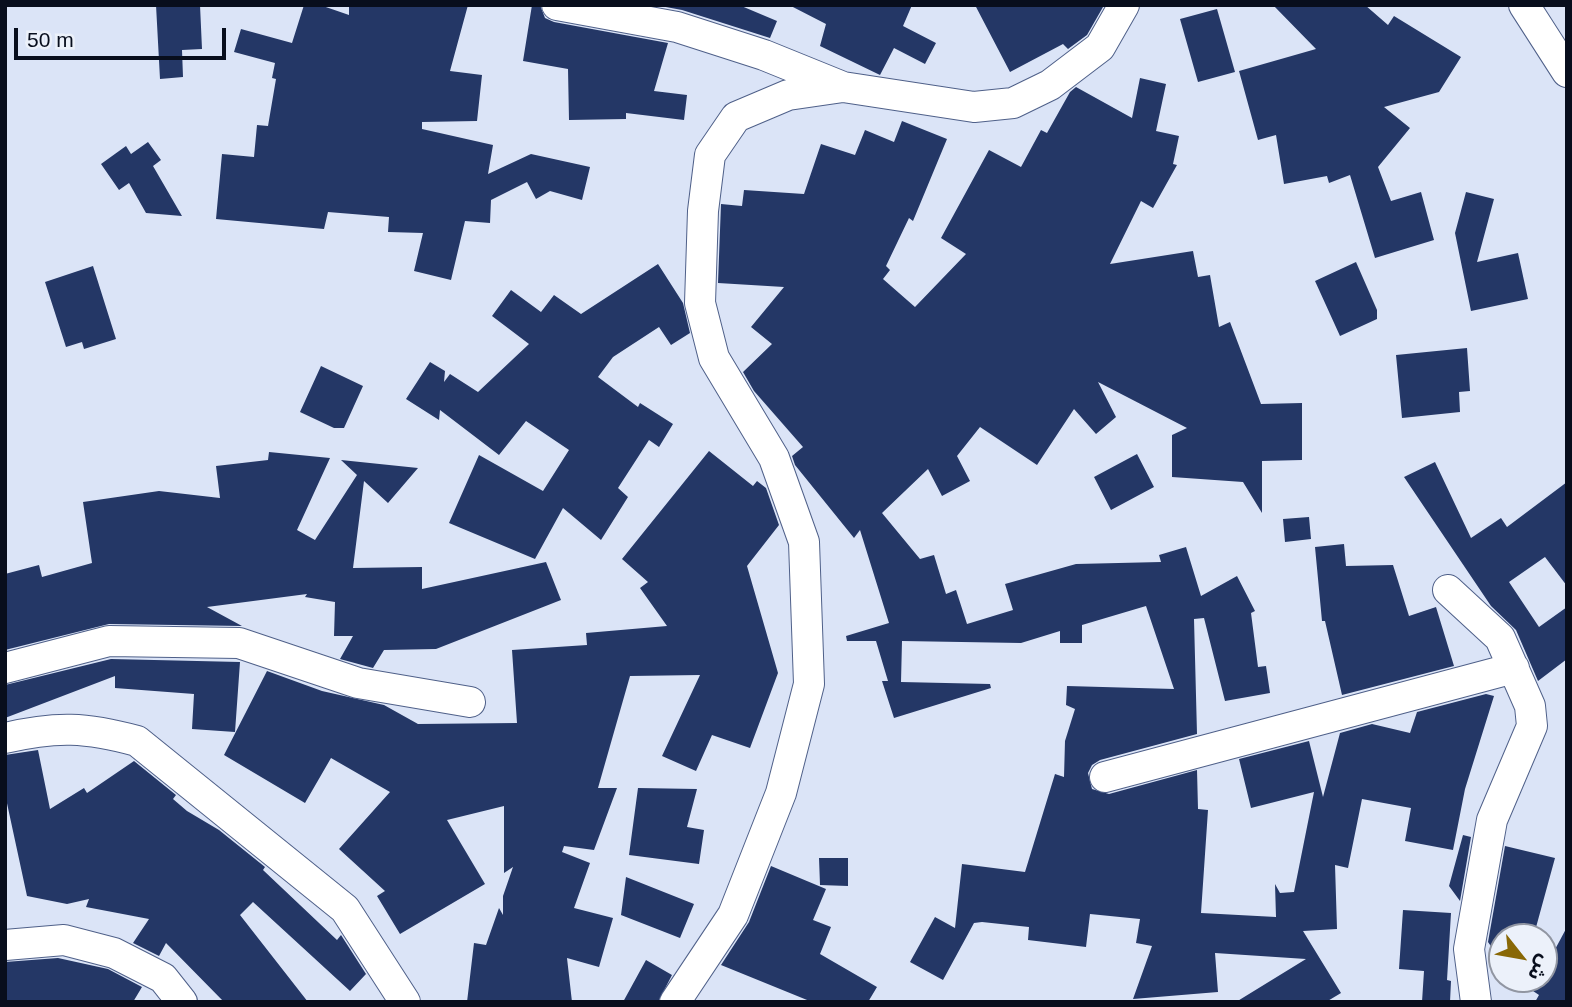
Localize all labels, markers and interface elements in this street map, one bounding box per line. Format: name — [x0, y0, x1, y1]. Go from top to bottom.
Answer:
scale bar — [18, 14, 229, 58]
text: 50 m — [27, 28, 74, 51]
north arrow — [1488, 923, 1558, 993]
text: ش — [1524, 951, 1555, 985]

